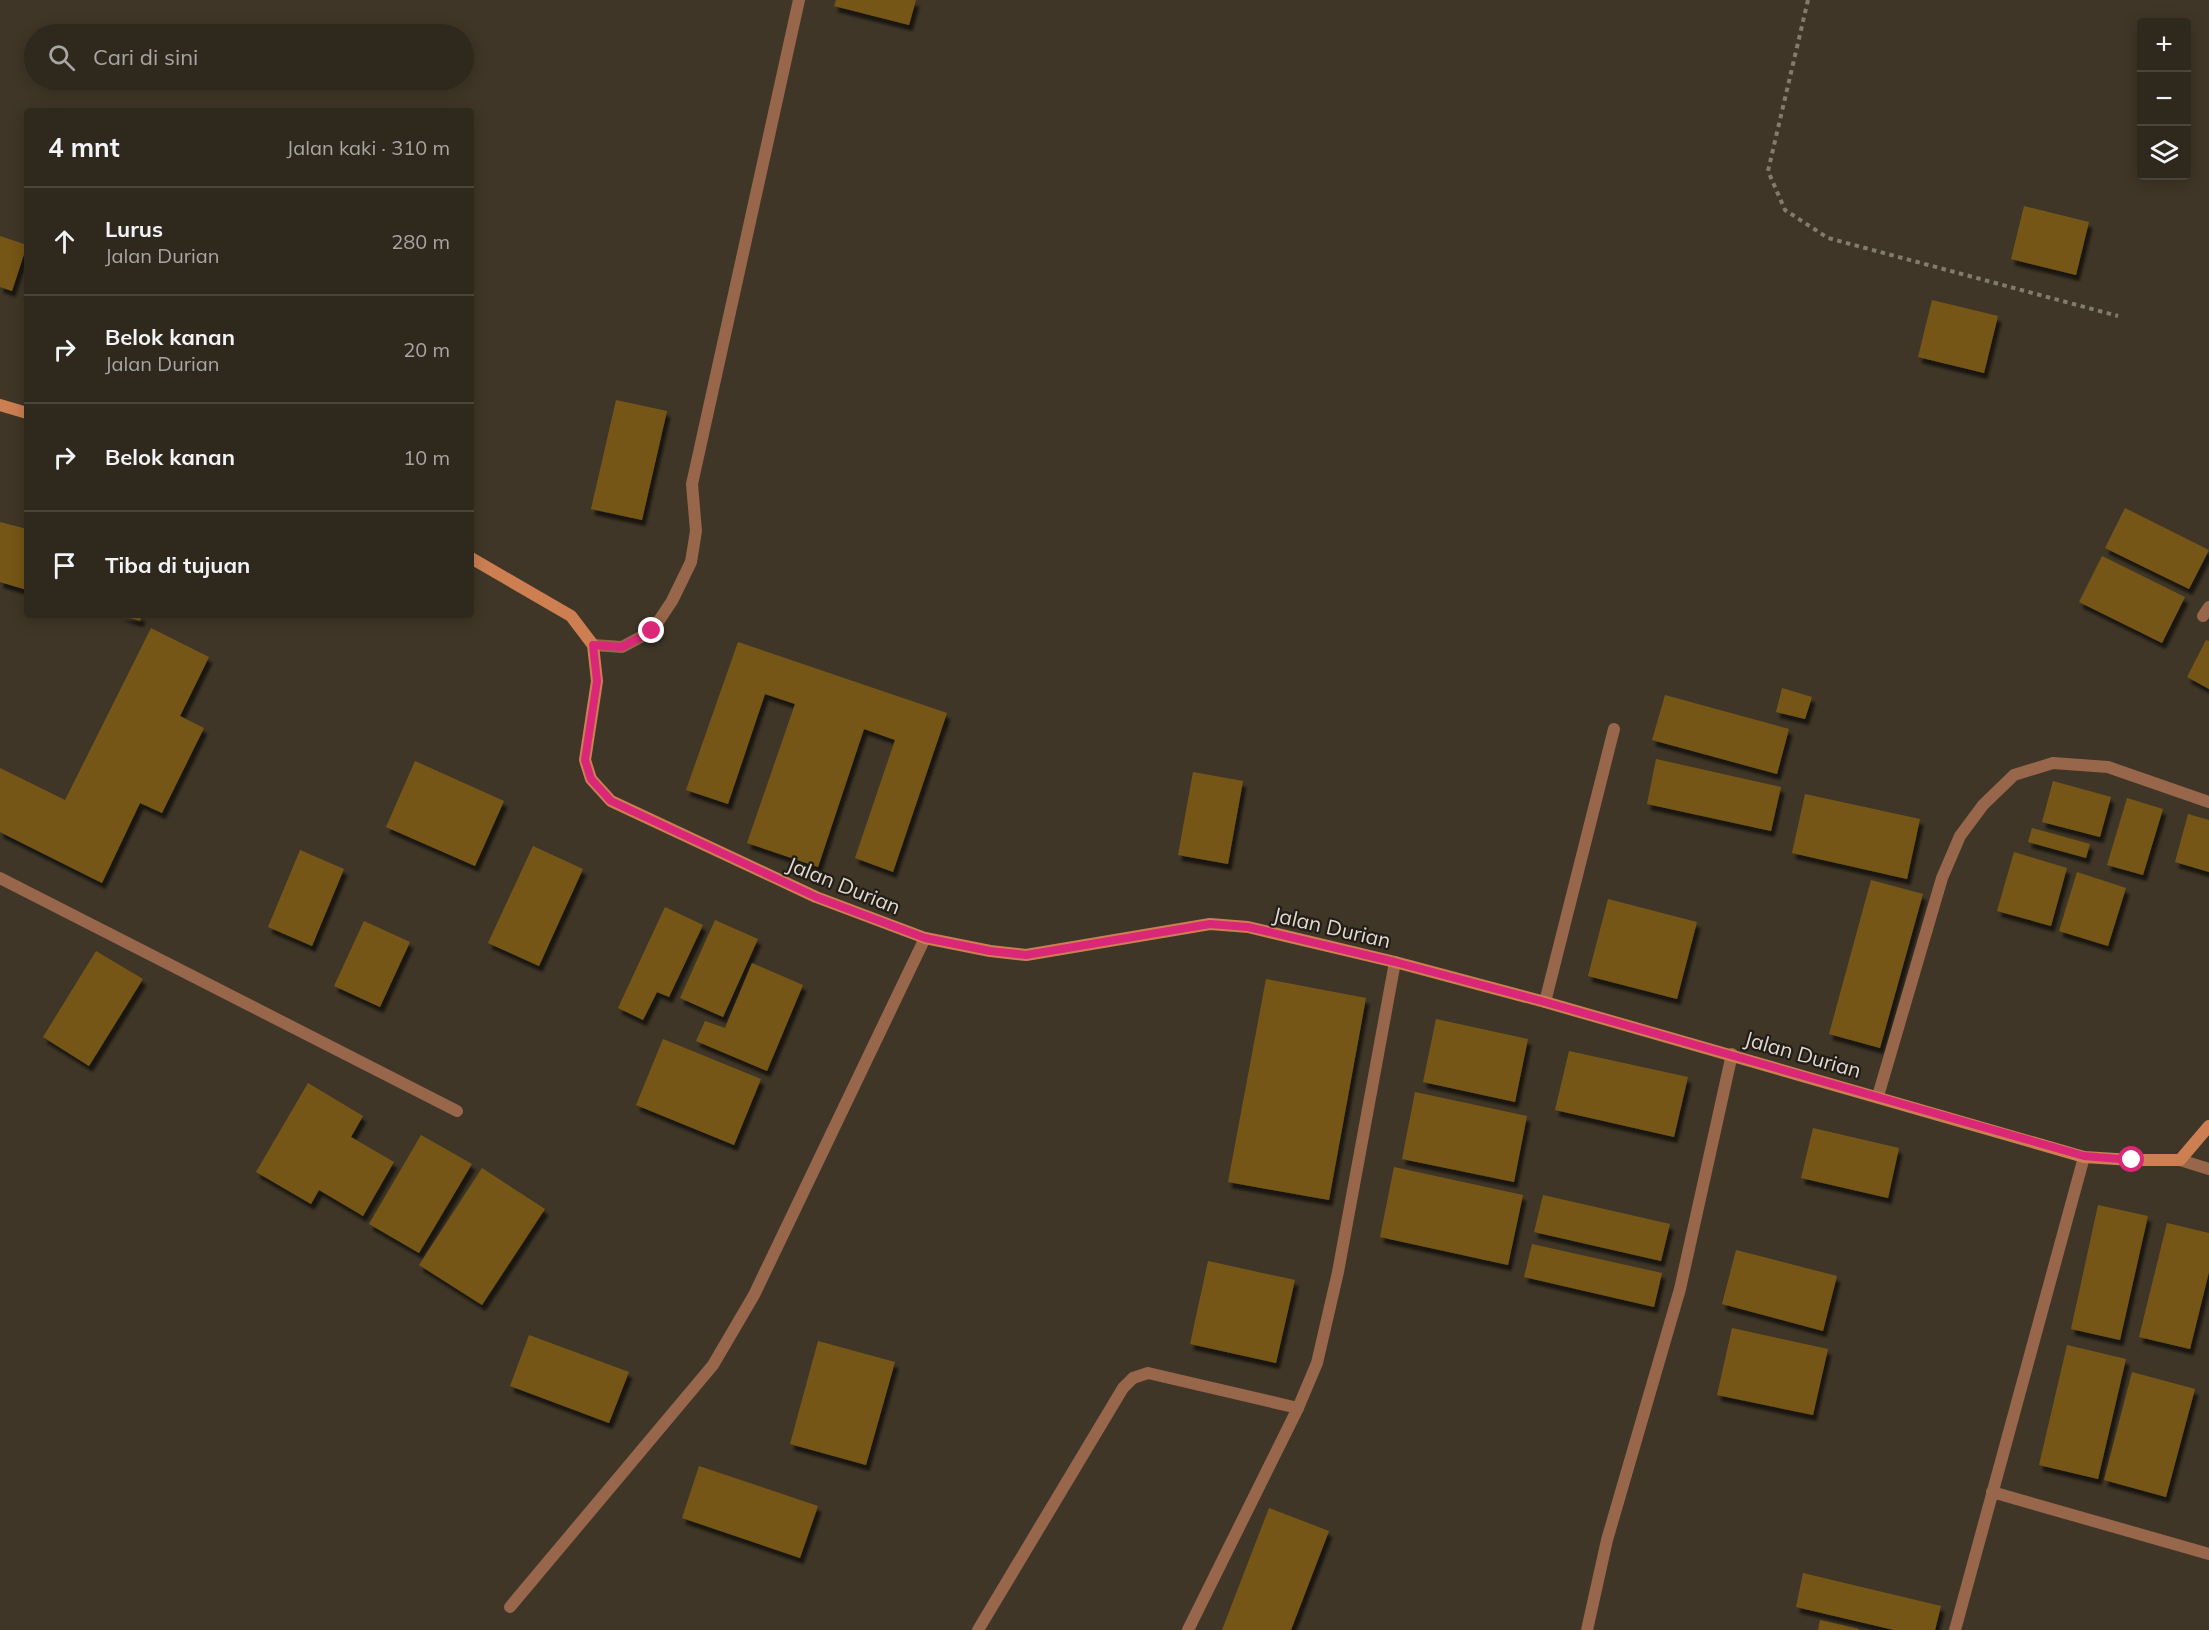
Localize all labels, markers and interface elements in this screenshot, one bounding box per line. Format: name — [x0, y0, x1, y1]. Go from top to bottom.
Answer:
map controls — [2137, 18, 2191, 180]
button: + — [2137, 18, 2191, 72]
search box — [24, 24, 474, 90]
icon: search — [45, 41, 78, 74]
text: Cari di sini — [93, 43, 198, 71]
button: − — [2137, 72, 2191, 126]
button: layers — [2137, 126, 2191, 180]
text: 4 mnt — [48, 131, 120, 164]
text: Jalan kaki · 310 m — [287, 135, 450, 160]
text: Lurus — [105, 215, 163, 243]
icon: ahead — [48, 225, 81, 258]
text: 280 m — [391, 229, 450, 254]
text: Jalan Durian — [105, 243, 220, 268]
text: Belok kanan — [105, 323, 235, 351]
icon: right — [48, 333, 81, 366]
text: 20 m — [403, 337, 450, 362]
text: Jalan Durian — [105, 351, 220, 376]
icon: right — [48, 441, 81, 474]
text: Belok kanan — [105, 443, 235, 471]
text: 10 m — [403, 445, 450, 470]
icon: arrive — [48, 549, 81, 582]
text: Tiba di tujuan — [105, 551, 250, 579]
route end — [638, 617, 664, 643]
street label: Jalan Durian — [783, 850, 905, 920]
street label: Jalan Durian — [1270, 901, 1394, 953]
street label: Jalan Durian — [1742, 1025, 1864, 1083]
route start — [2118, 1146, 2144, 1172]

